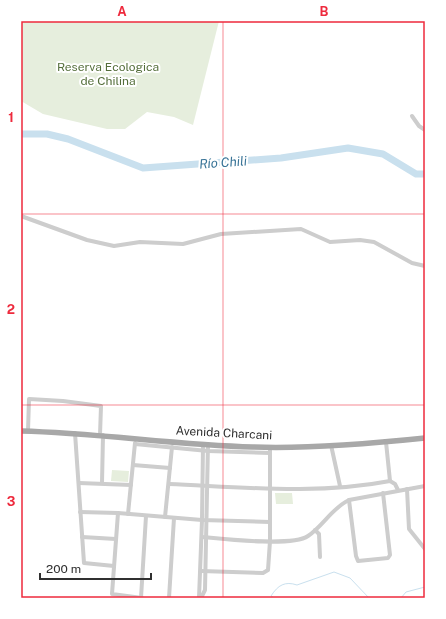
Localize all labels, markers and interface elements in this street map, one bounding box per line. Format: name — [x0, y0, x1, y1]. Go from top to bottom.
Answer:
text: A — [117, 4, 127, 19]
text: B — [320, 4, 329, 19]
park label: Reserva Ecologica de Chilina — [57, 60, 159, 88]
text: 1 — [8, 110, 14, 125]
water label: Río Chili — [199, 153, 248, 172]
text: 2 — [7, 302, 15, 317]
street label: Avenida Charcani — [175, 423, 273, 443]
text: 3 — [7, 494, 16, 509]
scale bar — [40, 555, 151, 581]
text: 200 m — [46, 562, 81, 576]

